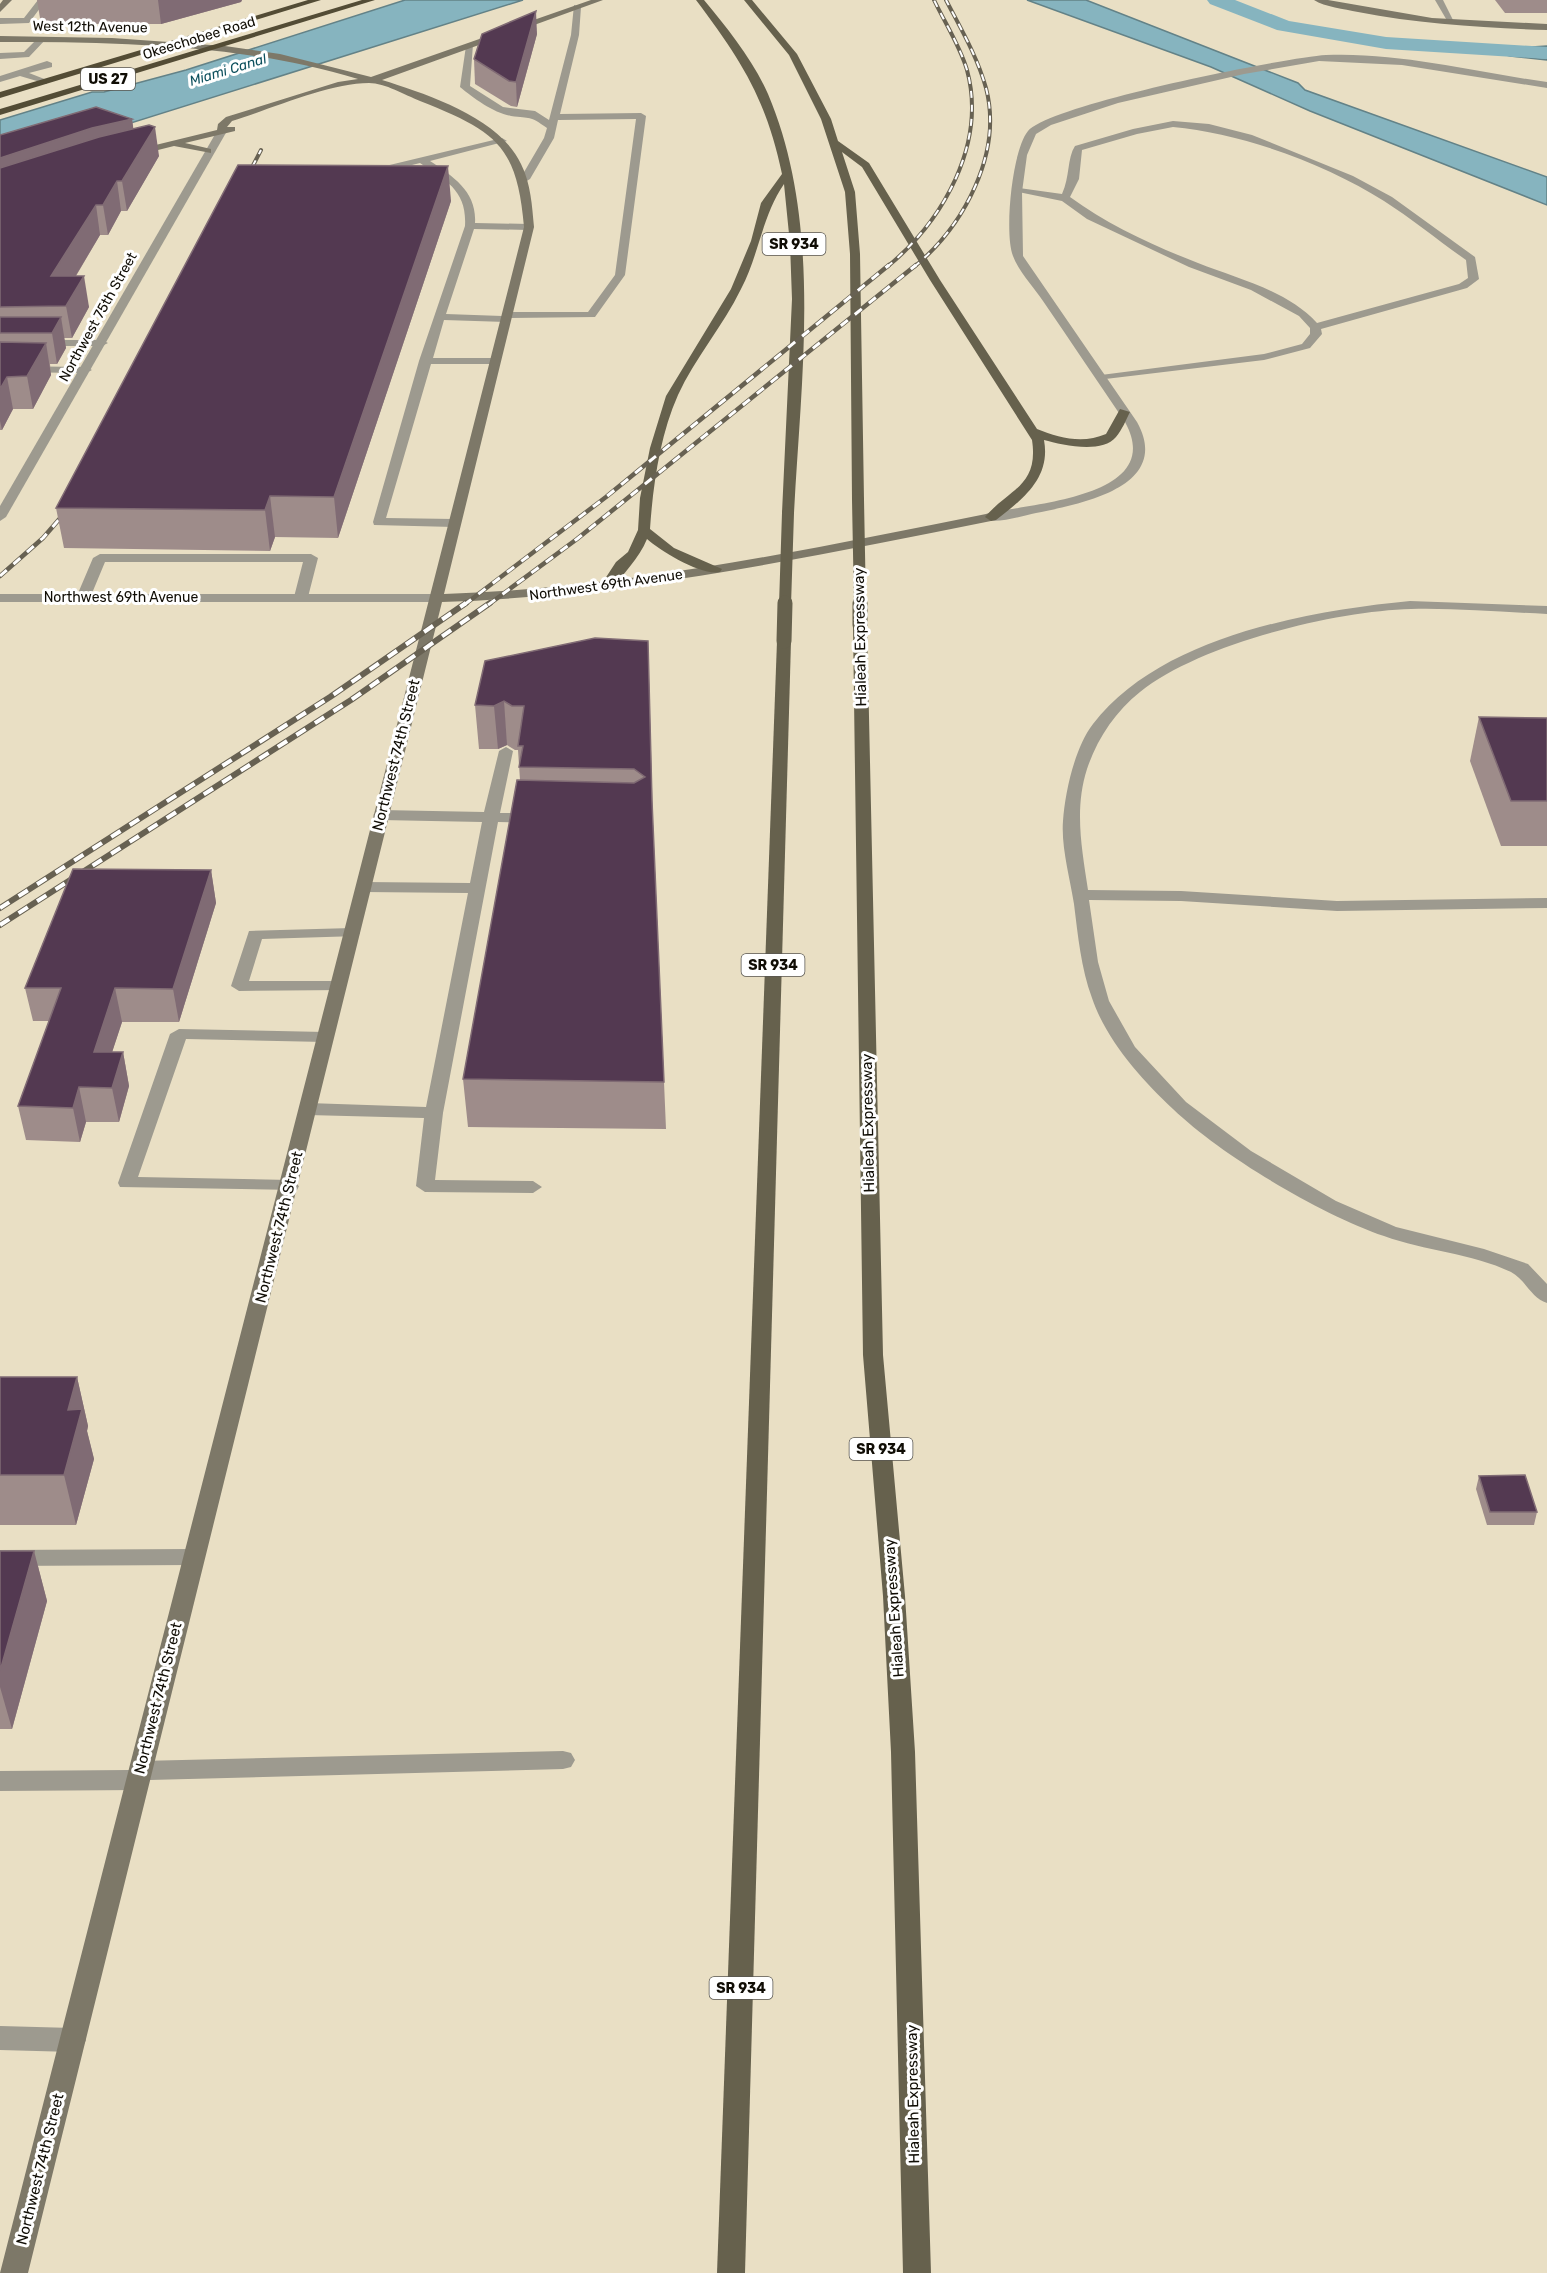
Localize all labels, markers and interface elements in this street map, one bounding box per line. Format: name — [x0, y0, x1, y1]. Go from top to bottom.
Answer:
street label: Okeechobee Road — [141, 13, 257, 63]
street label: West 12th Avenue — [32, 17, 148, 37]
water label: Miami Canal — [187, 50, 269, 90]
road number: US 27 — [81, 68, 135, 90]
road number: SR 934 — [762, 233, 826, 255]
street label: Northwest 75th Street — [55, 249, 141, 385]
street label: Northwest 69th Avenue — [528, 566, 684, 604]
street label: Hialeah Expressway — [850, 567, 870, 707]
street label: Northwest 69th Avenue — [44, 589, 199, 606]
street label: Northwest 74th Street — [368, 677, 424, 833]
road number: SR 934 — [742, 954, 804, 976]
street label: Hialeah Expressway — [858, 1053, 878, 1193]
street label: Northwest 74th Street — [251, 1149, 307, 1305]
road number: SR 934 — [850, 1438, 912, 1460]
street label: Hialeah Expressway — [880, 1538, 908, 1678]
street label: Northwest 74th Street — [130, 1620, 186, 1776]
road number: SR 934 — [710, 1977, 772, 1999]
street label: Hialeah Expressway — [903, 2024, 923, 2164]
street label: Northwest 74th Street — [12, 2091, 68, 2247]

